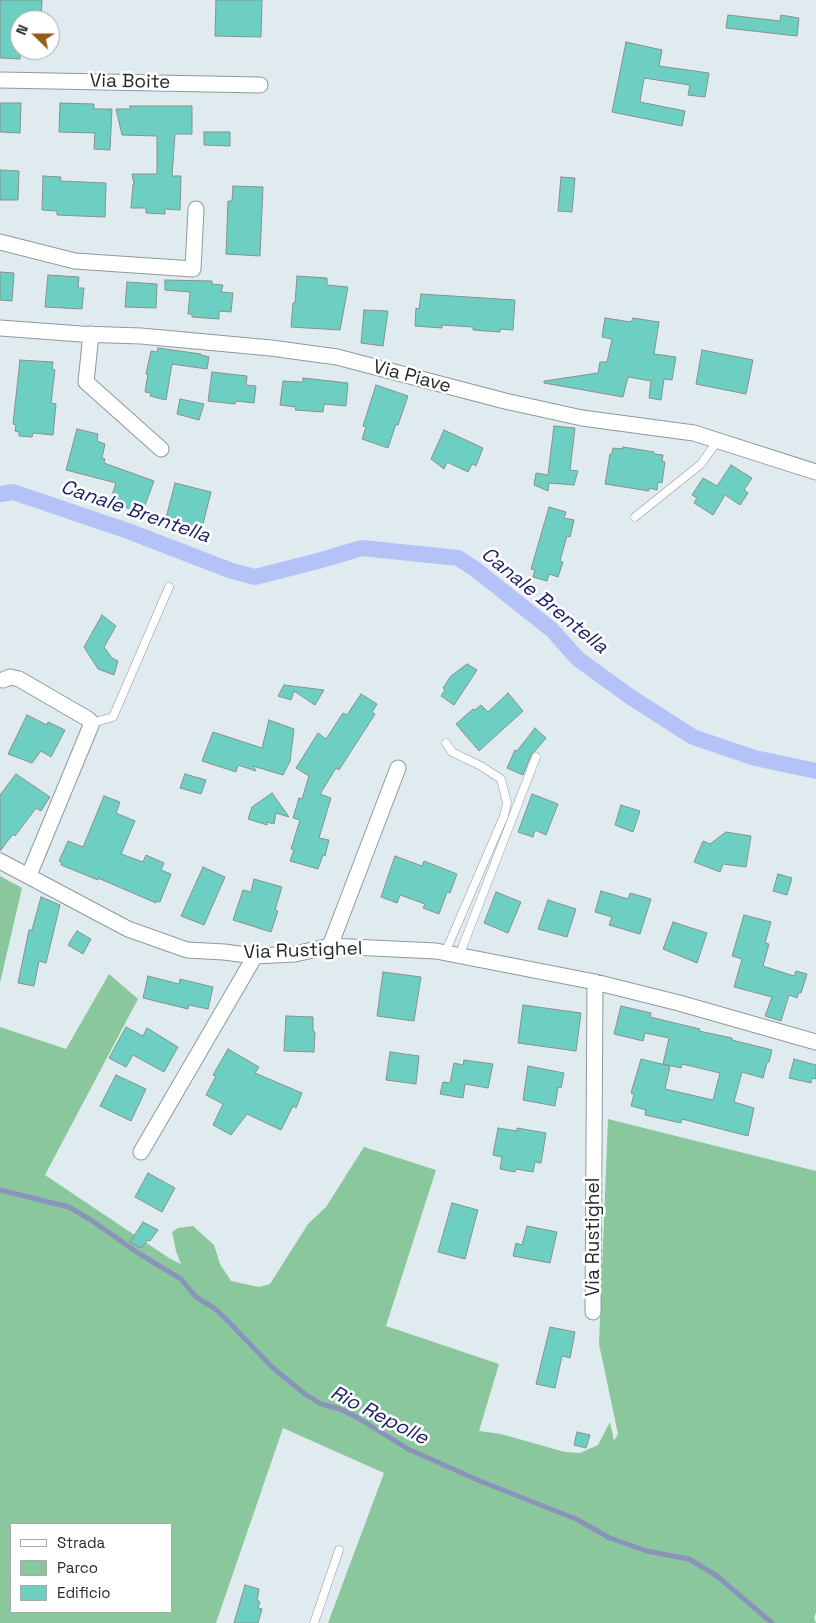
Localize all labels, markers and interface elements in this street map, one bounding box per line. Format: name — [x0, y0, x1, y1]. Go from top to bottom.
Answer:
north arrow — [10, 10, 60, 60]
text: N — [12, 22, 32, 37]
street label: Via Boite — [89, 70, 171, 94]
street label: Via Piave — [370, 356, 454, 398]
water label: Canale Brentella — [57, 475, 213, 549]
water label: Canale Brentella — [476, 543, 612, 659]
street label: Via Rustighel — [243, 938, 363, 964]
street label: Via Rustighel — [583, 1178, 605, 1296]
water label: Rio Repolle — [326, 1381, 432, 1451]
legend — [10, 1523, 172, 1613]
text: Strada — [57, 1533, 105, 1552]
text: Parco — [57, 1558, 98, 1577]
text: Edificio — [57, 1583, 111, 1602]

